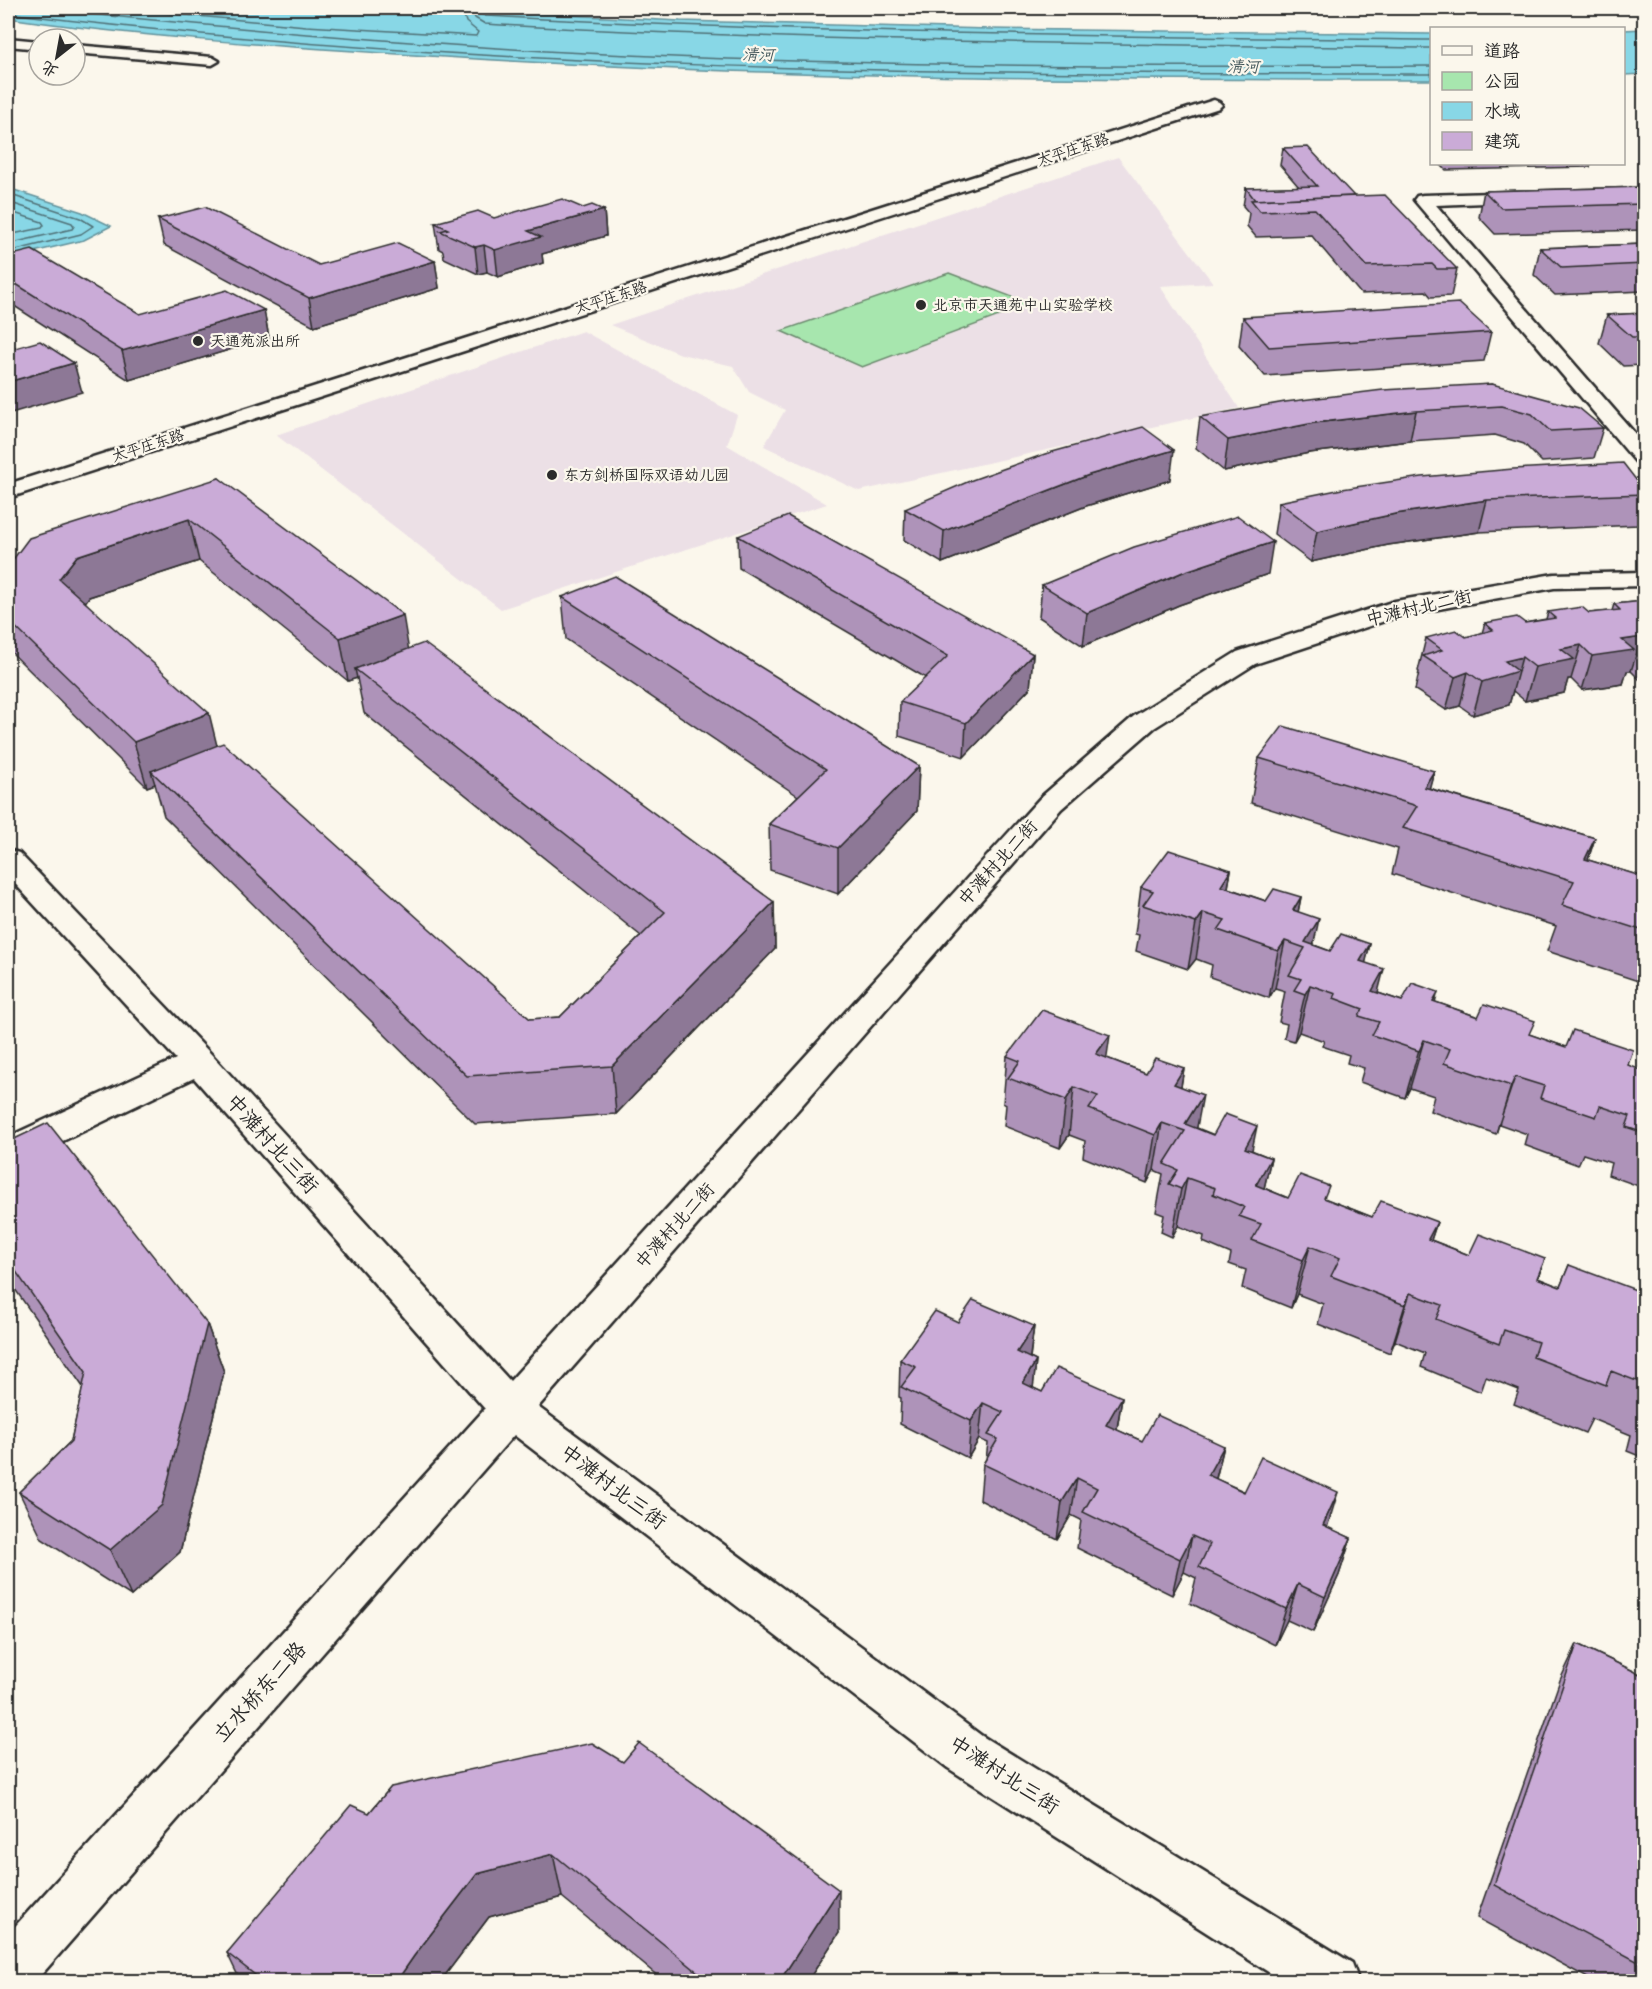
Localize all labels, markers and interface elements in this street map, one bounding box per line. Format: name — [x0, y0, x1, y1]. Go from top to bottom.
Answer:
north arrow — [27, 27, 87, 87]
legend — [1430, 27, 1625, 165]
text: 道路 — [1484, 40, 1520, 63]
water label: 清河 — [742, 45, 777, 65]
text: 北 — [38, 56, 62, 82]
water label: 清河 — [1227, 57, 1262, 77]
text: 公园 — [1484, 70, 1520, 93]
text: 水域 — [1484, 100, 1520, 123]
street label: 太平庄东路 — [1034, 129, 1112, 171]
text: 建筑 — [1484, 130, 1520, 153]
street label: 太平庄东路 — [572, 277, 650, 319]
place label: 北京市天通苑中山实验学校 — [933, 296, 1113, 315]
marker: 北京市天通苑中山实验学校 — [914, 298, 928, 312]
place label: 天通苑派出所 — [210, 332, 300, 351]
marker: 天通苑派出所 — [191, 334, 205, 348]
street label: 太平庄东路 — [109, 425, 187, 467]
place label: 东方剑桥国际双语幼儿园 — [564, 466, 729, 485]
marker: 东方剑桥国际双语幼儿园 — [545, 468, 559, 482]
street label: 中滩村北二街 — [1364, 585, 1474, 631]
street label: 中滩村北二街 — [953, 815, 1043, 911]
street label: 中滩村北三街 — [220, 1088, 324, 1200]
street label: 中滩村北二街 — [630, 1178, 720, 1274]
street label: 中滩村北三街 — [555, 1438, 671, 1536]
street label: 立水桥东二路 — [208, 1636, 312, 1748]
street label: 中滩村北三街 — [944, 1729, 1064, 1821]

